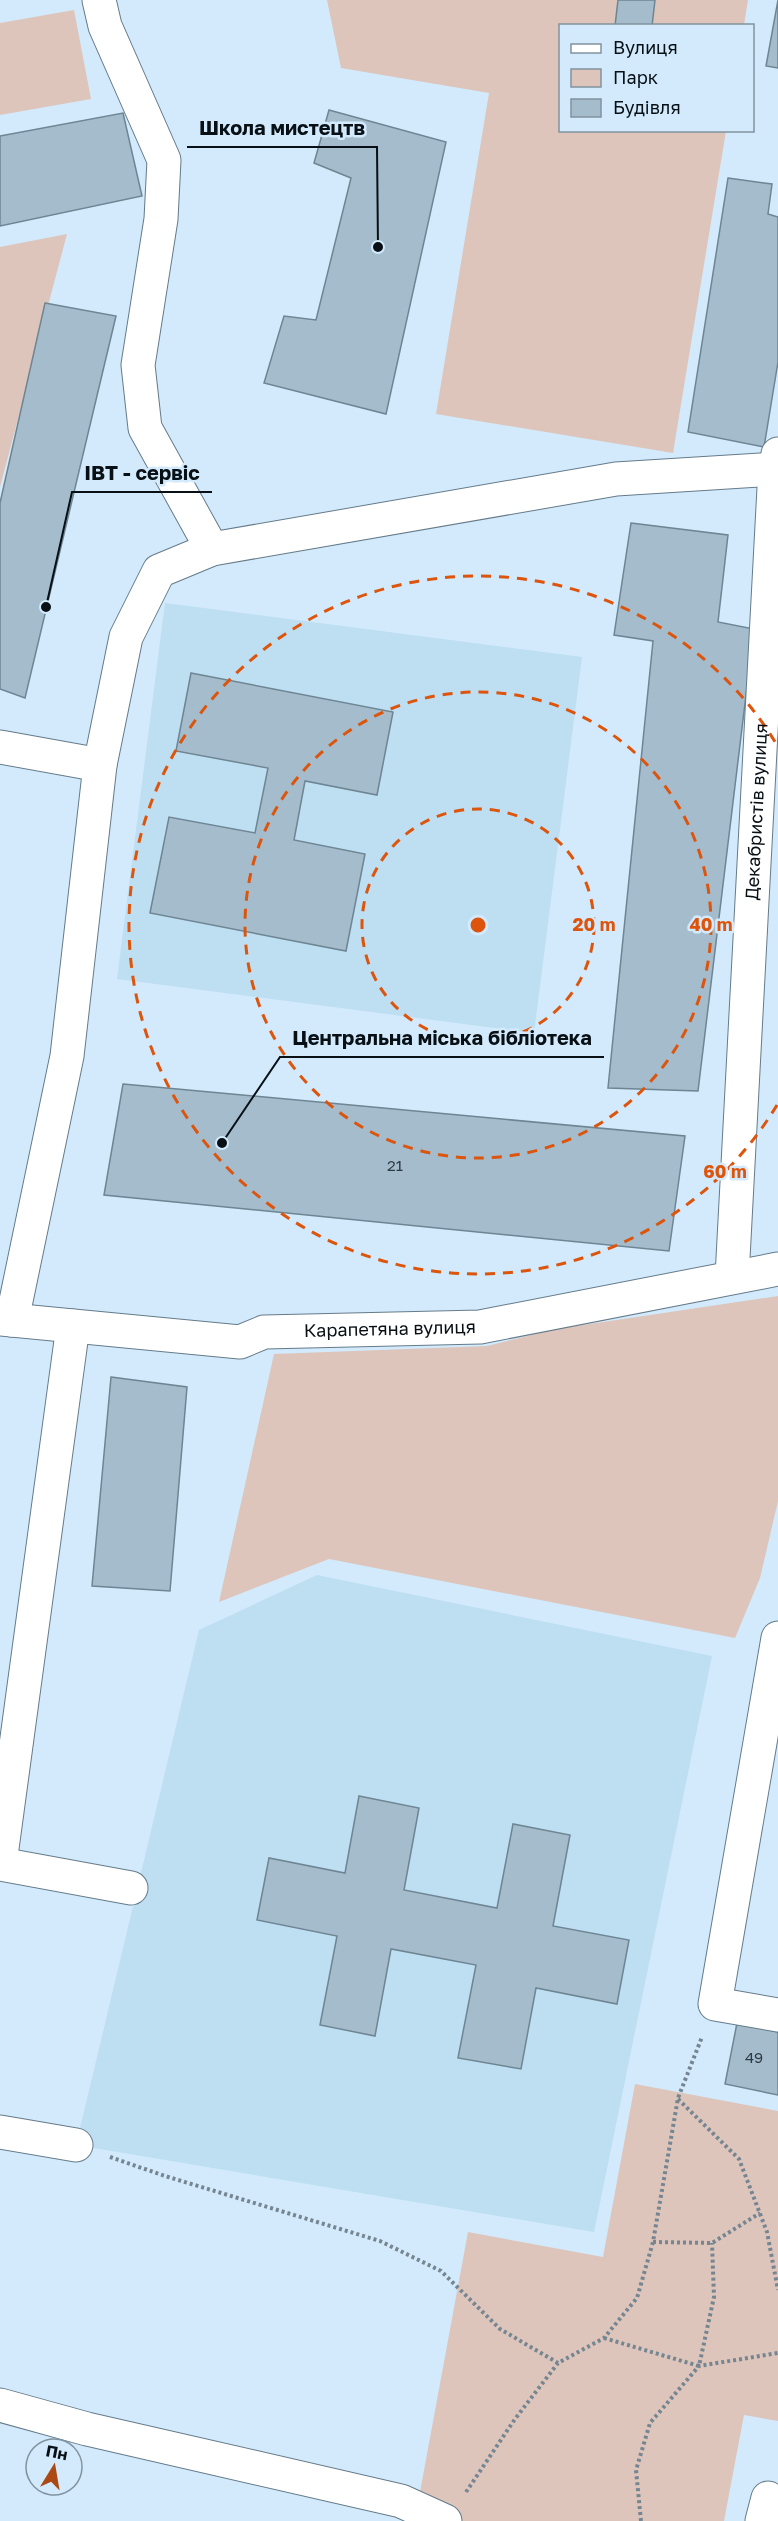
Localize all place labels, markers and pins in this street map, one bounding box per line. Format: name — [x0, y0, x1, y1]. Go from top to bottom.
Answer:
callout: Школа мистецтв — [187, 109, 377, 147]
callout: ІВТ - сервіс — [72, 454, 212, 492]
centre of rings — [468, 915, 488, 935]
callout: Центральна міська бібліотека — [280, 1019, 604, 1057]

